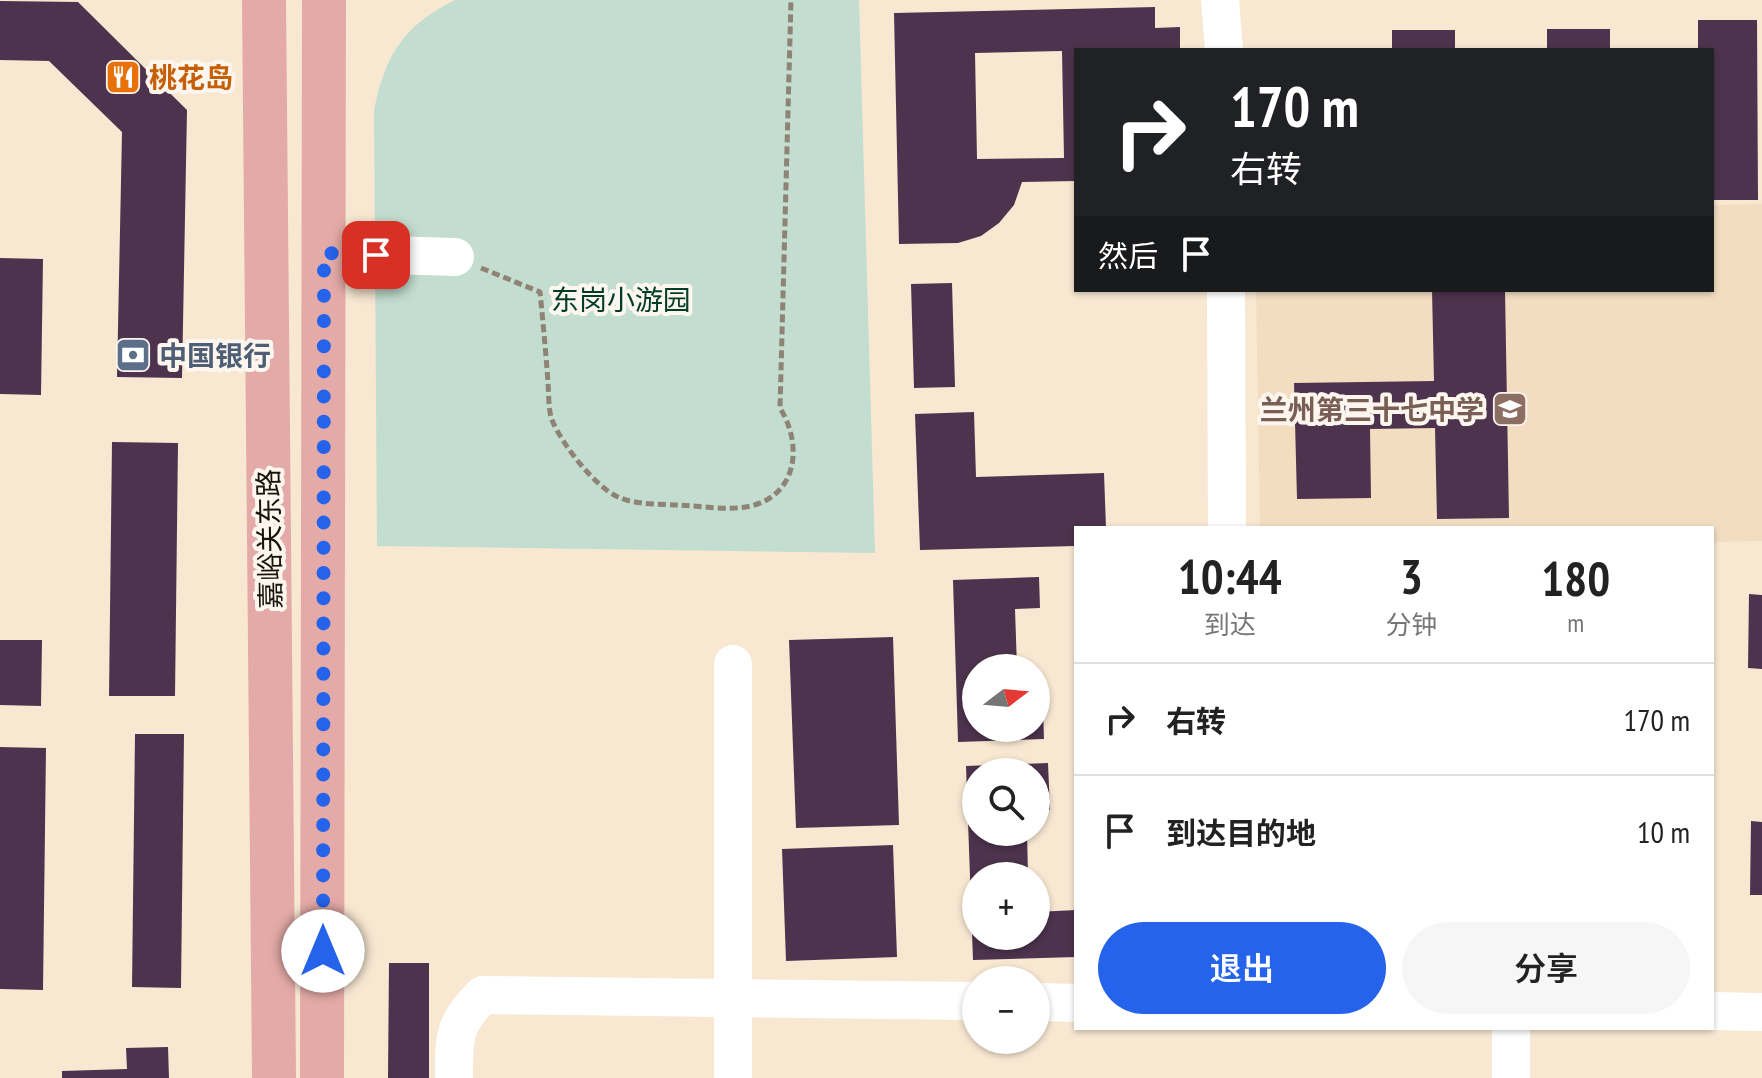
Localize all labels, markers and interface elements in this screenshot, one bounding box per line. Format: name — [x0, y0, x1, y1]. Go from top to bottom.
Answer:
restaurant icon: 桃花岛 — [104, 58, 142, 96]
place label: 桃花岛 — [149, 59, 233, 96]
text: 170 m — [1230, 70, 1359, 142]
icon: right — [1098, 80, 1202, 184]
text: 右转 — [1230, 145, 1302, 192]
pin — [342, 221, 410, 289]
icon: arrive — [1174, 232, 1218, 276]
icon: arrive — [354, 233, 398, 277]
text: 然后 — [1098, 236, 1158, 275]
park label: 东岗小游园 — [551, 281, 691, 318]
bank icon: 中国银行 — [114, 336, 152, 374]
place label: 中国银行 — [159, 337, 271, 374]
school or university icon: 兰州第三十七中学 — [1491, 390, 1529, 428]
place label: 兰州第三十七中学 — [1260, 391, 1484, 428]
street label: 嘉峪关东路 — [249, 469, 289, 609]
text: 10:44 — [1178, 545, 1282, 607]
text: 3 — [1400, 545, 1423, 607]
text: 180 — [1541, 547, 1610, 609]
text: m — [1567, 606, 1584, 639]
text: 到达 — [1204, 608, 1256, 641]
text: 分钟 — [1385, 608, 1438, 641]
north arrow — [962, 654, 1050, 742]
map controls — [962, 654, 1050, 1054]
icon: right — [1098, 697, 1142, 741]
text: 170 m — [1624, 700, 1690, 739]
text: 右转 — [1166, 701, 1226, 740]
button: search — [962, 758, 1050, 846]
icon: arrive — [1098, 809, 1142, 853]
text: 10 m — [1637, 812, 1690, 851]
text: 到达目的地 — [1166, 813, 1316, 852]
button: + — [962, 862, 1050, 950]
position arrow — [281, 909, 365, 993]
button: 退出 — [1098, 922, 1386, 1014]
button: 分享 — [1402, 922, 1690, 1014]
button: − — [962, 966, 1050, 1054]

